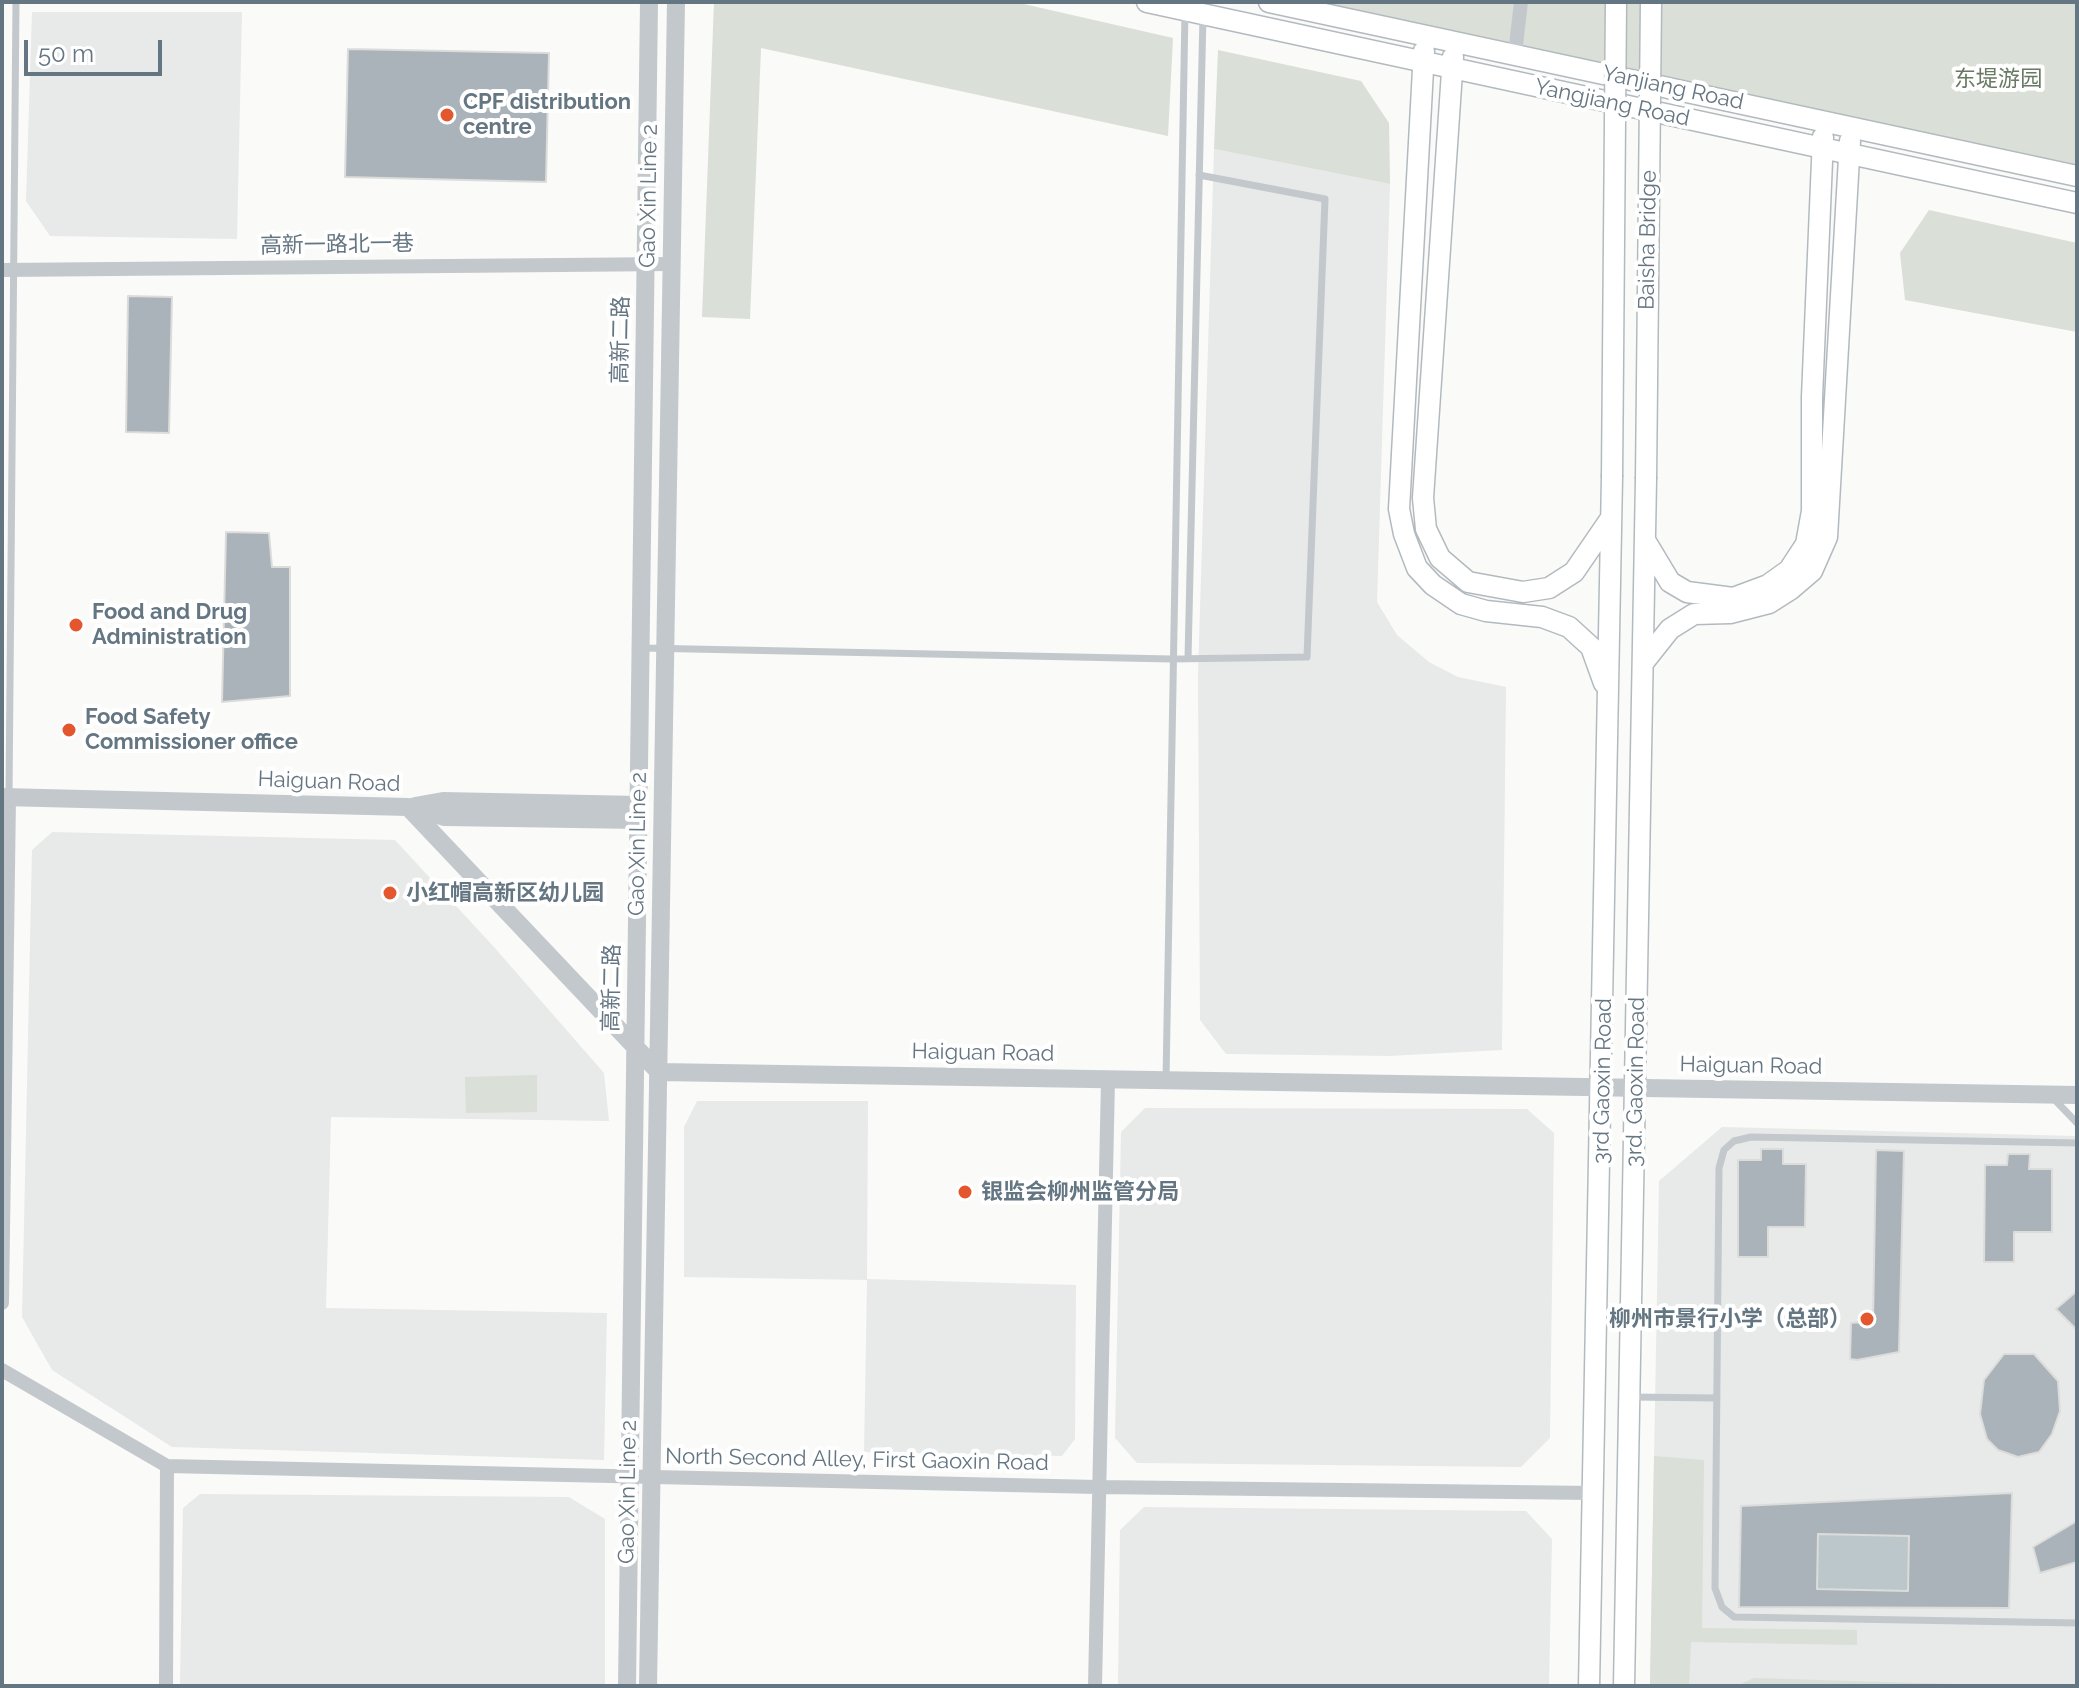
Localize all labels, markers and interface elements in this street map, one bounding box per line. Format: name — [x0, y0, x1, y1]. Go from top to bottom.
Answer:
scale bar — [28, 24, 166, 74]
text: 50 m — [38, 39, 94, 68]
street label: Yanjiang Road — [1600, 60, 1746, 116]
park label: 东堤游园 — [1954, 66, 2042, 92]
street label: Yangjiang Road — [1532, 74, 1692, 132]
place label: CPF distribution centre — [463, 89, 631, 140]
marker: CPF distribution centre — [438, 106, 456, 124]
street label: Gao Xin Line 2 — [635, 124, 663, 268]
street label: Baisha Bridge — [1634, 170, 1662, 310]
street label: 高新一路北一巷 — [260, 230, 414, 260]
street label: 高新二路 — [607, 296, 635, 384]
place label: Food and Drug Administration — [92, 599, 247, 650]
marker: Food and Drug Administration — [67, 616, 85, 634]
place label: Food Safety Commissioner office — [85, 704, 298, 756]
marker: Food Safety Commissioner office — [60, 721, 78, 739]
street label: Haiguan Road — [257, 766, 401, 798]
street label: Gao Xin Line 2 — [624, 772, 652, 916]
place label: 小红帽高新区幼儿园 — [406, 880, 604, 906]
marker: 小红帽高新区幼儿园 — [381, 884, 399, 902]
street label: 高新二路 — [598, 944, 626, 1032]
street label: 3rd. Gaoxin Road — [1621, 997, 1651, 1167]
street label: 3rd Gaoxin Road — [1588, 998, 1618, 1164]
street label: Haiguan Road — [911, 1039, 1055, 1067]
street label: Haiguan Road — [1679, 1052, 1823, 1080]
place label: 银监会柳州监管分局 — [981, 1179, 1179, 1205]
marker: 银监会柳州监管分局 — [956, 1183, 974, 1201]
place label: 柳州市景行小学（总部） — [1609, 1306, 1851, 1332]
marker: 柳州市景行小学（总部） — [1858, 1310, 1876, 1328]
street label: Gao Xin Line 2 — [614, 1420, 642, 1564]
street label: North Second Alley, First Gaoxin Road — [665, 1443, 1049, 1477]

